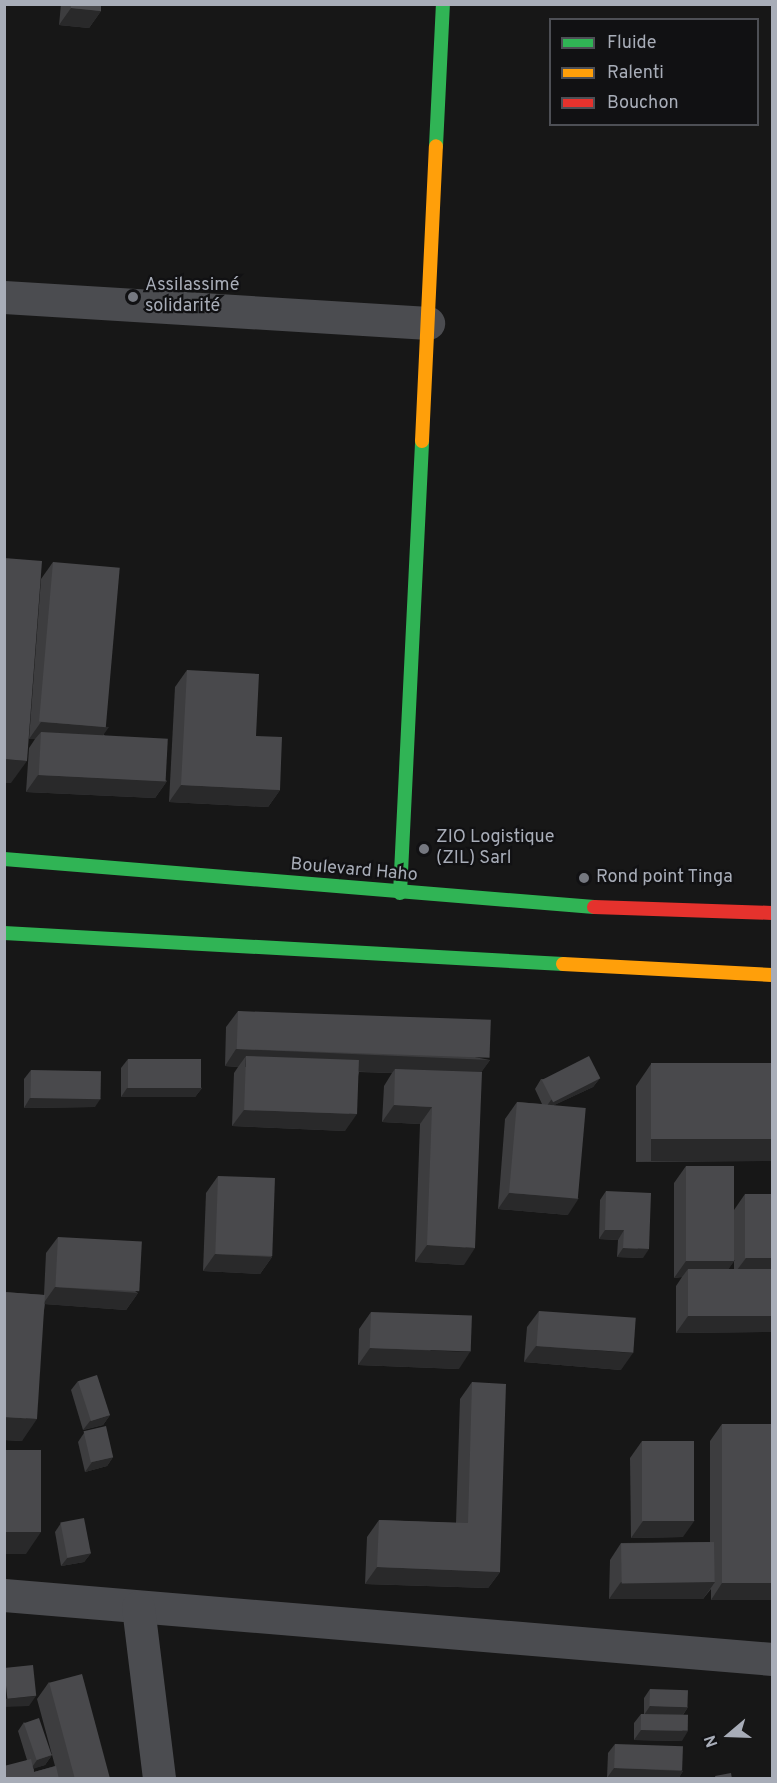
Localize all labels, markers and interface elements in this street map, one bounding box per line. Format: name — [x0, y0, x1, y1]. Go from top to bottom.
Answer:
legend — [549, 18, 759, 126]
text: Fluide — [607, 32, 656, 55]
text: Ralenti — [607, 62, 664, 85]
text: Bouchon — [607, 92, 679, 115]
place label: Assilassimé solidarité — [145, 276, 239, 318]
marker: Assilassimé solidarité — [126, 290, 140, 304]
place label: ZIO Logistique (ZIL) Sarl — [436, 828, 554, 870]
marker: ZIO Logistique (ZIL) Sarl — [417, 842, 431, 856]
street label: Boulevard Haho — [289, 855, 419, 887]
place label: Rond point Tinga — [596, 867, 733, 889]
marker: Rond point Tinga — [577, 871, 591, 885]
north arrow — [699, 1705, 759, 1765]
text: N — [701, 1732, 723, 1750]

